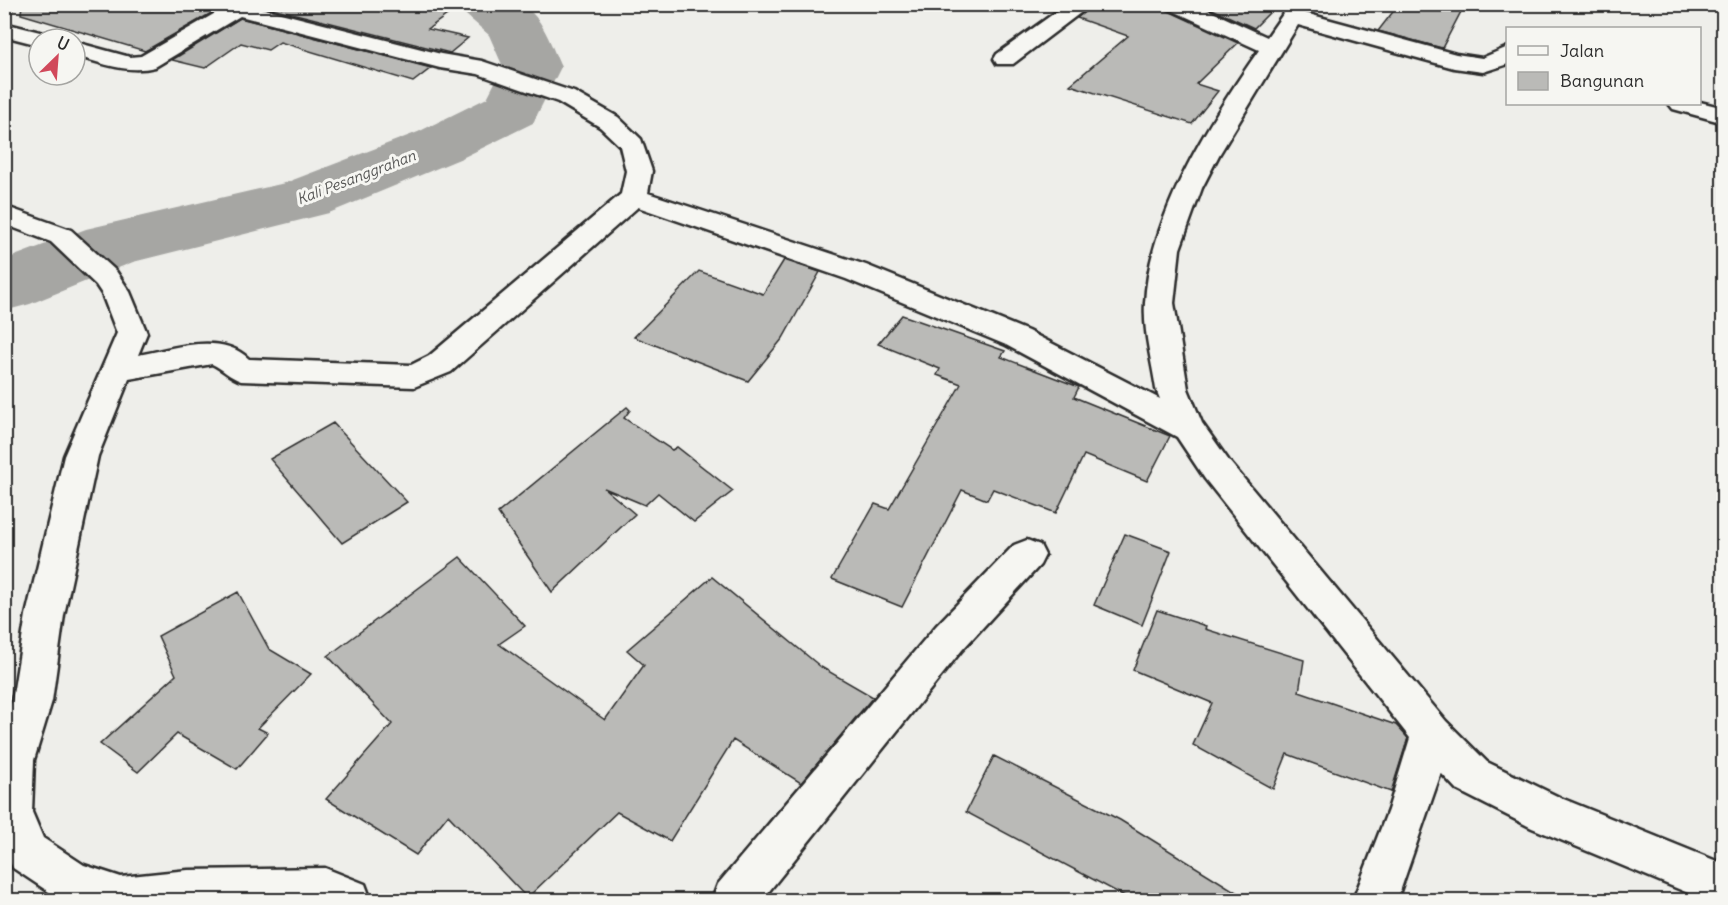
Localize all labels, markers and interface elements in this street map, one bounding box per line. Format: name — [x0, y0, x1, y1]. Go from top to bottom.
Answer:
north arrow — [27, 27, 87, 87]
legend — [1506, 27, 1701, 105]
text: U — [54, 32, 73, 55]
text: Jalan — [1560, 39, 1604, 62]
text: Bangunan — [1560, 69, 1644, 92]
water label: Kali Pesanggrahan — [294, 145, 418, 208]

